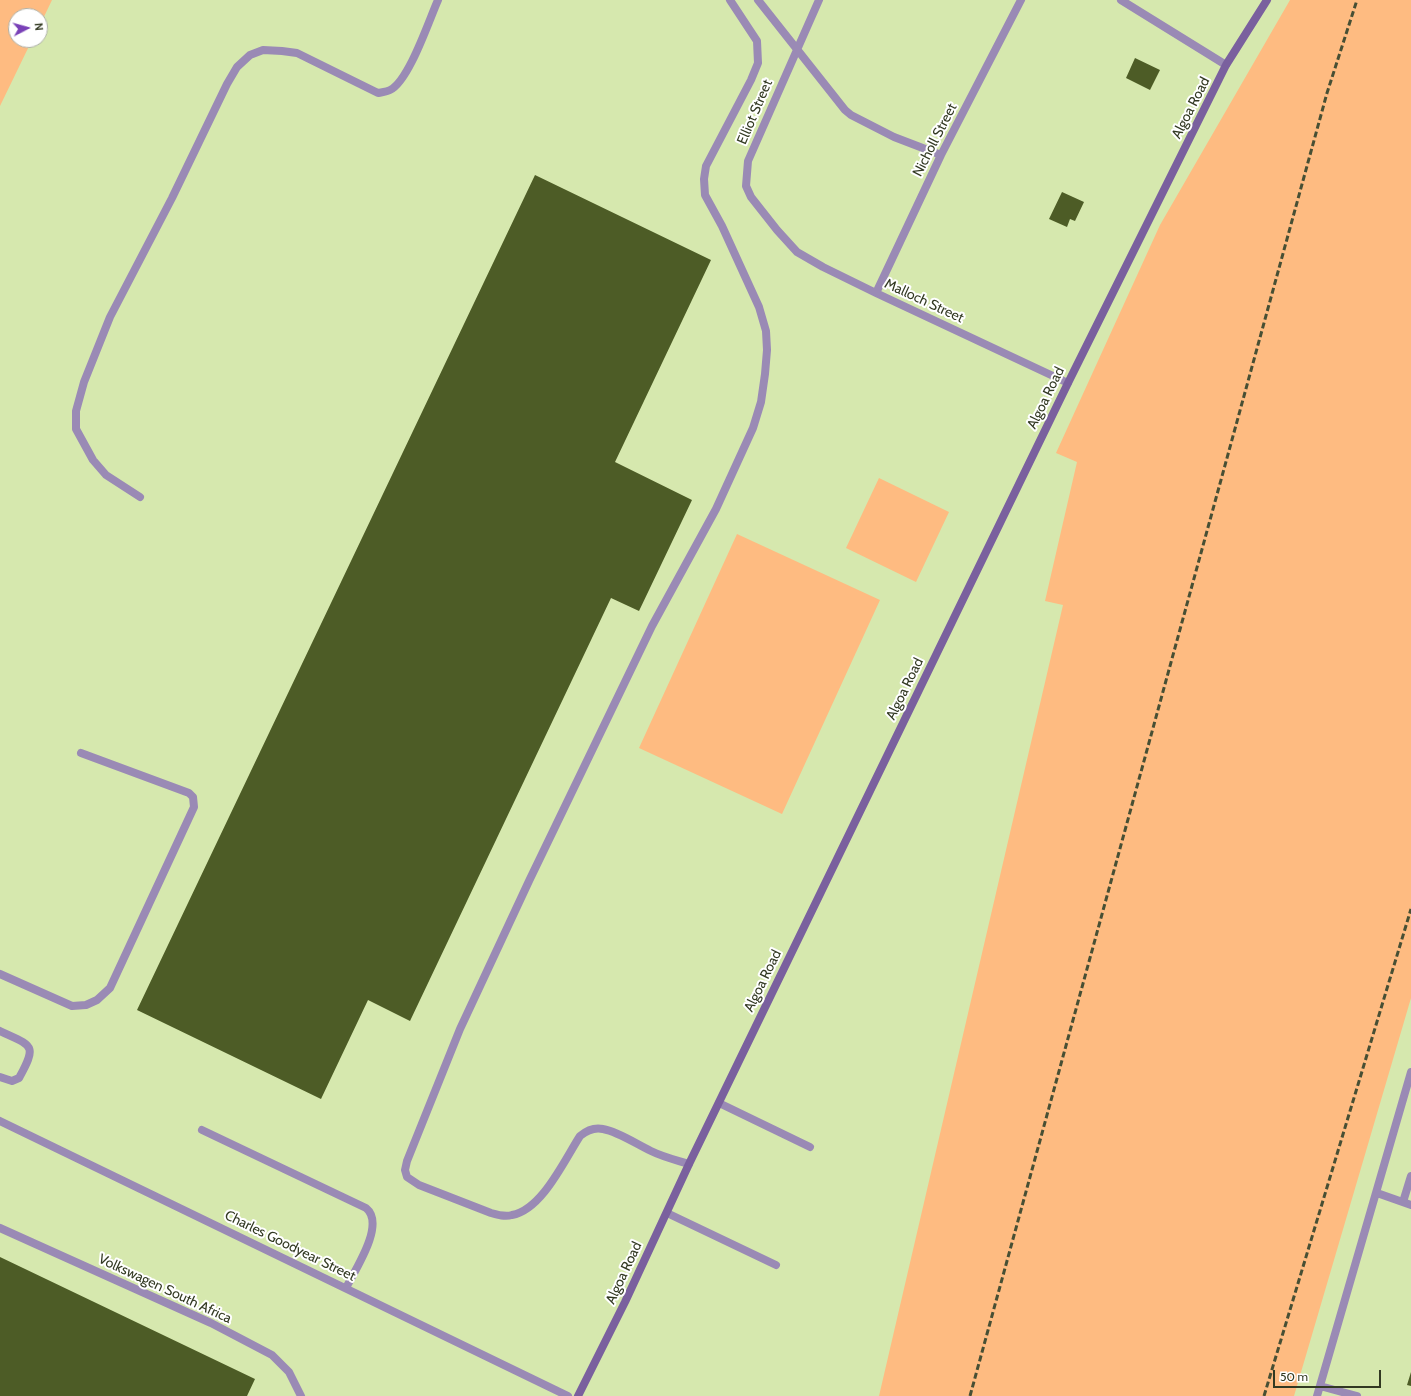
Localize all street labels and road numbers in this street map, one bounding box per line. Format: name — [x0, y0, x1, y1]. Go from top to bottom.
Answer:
street label: Algoa Road — [1168, 74, 1214, 142]
street label: Elliot Street — [734, 77, 776, 147]
street label: Nicholl Street — [909, 101, 961, 179]
street label: Malloch Street — [882, 275, 966, 327]
street label: Algoa Road — [1024, 364, 1068, 432]
street label: Algoa Road — [883, 655, 927, 723]
street label: Algoa Road — [741, 947, 785, 1015]
street label: Charles Goodyear Street — [222, 1207, 358, 1285]
street label: Algoa Road — [602, 1239, 646, 1307]
street label: Volkswagen South Africa — [96, 1251, 234, 1327]

